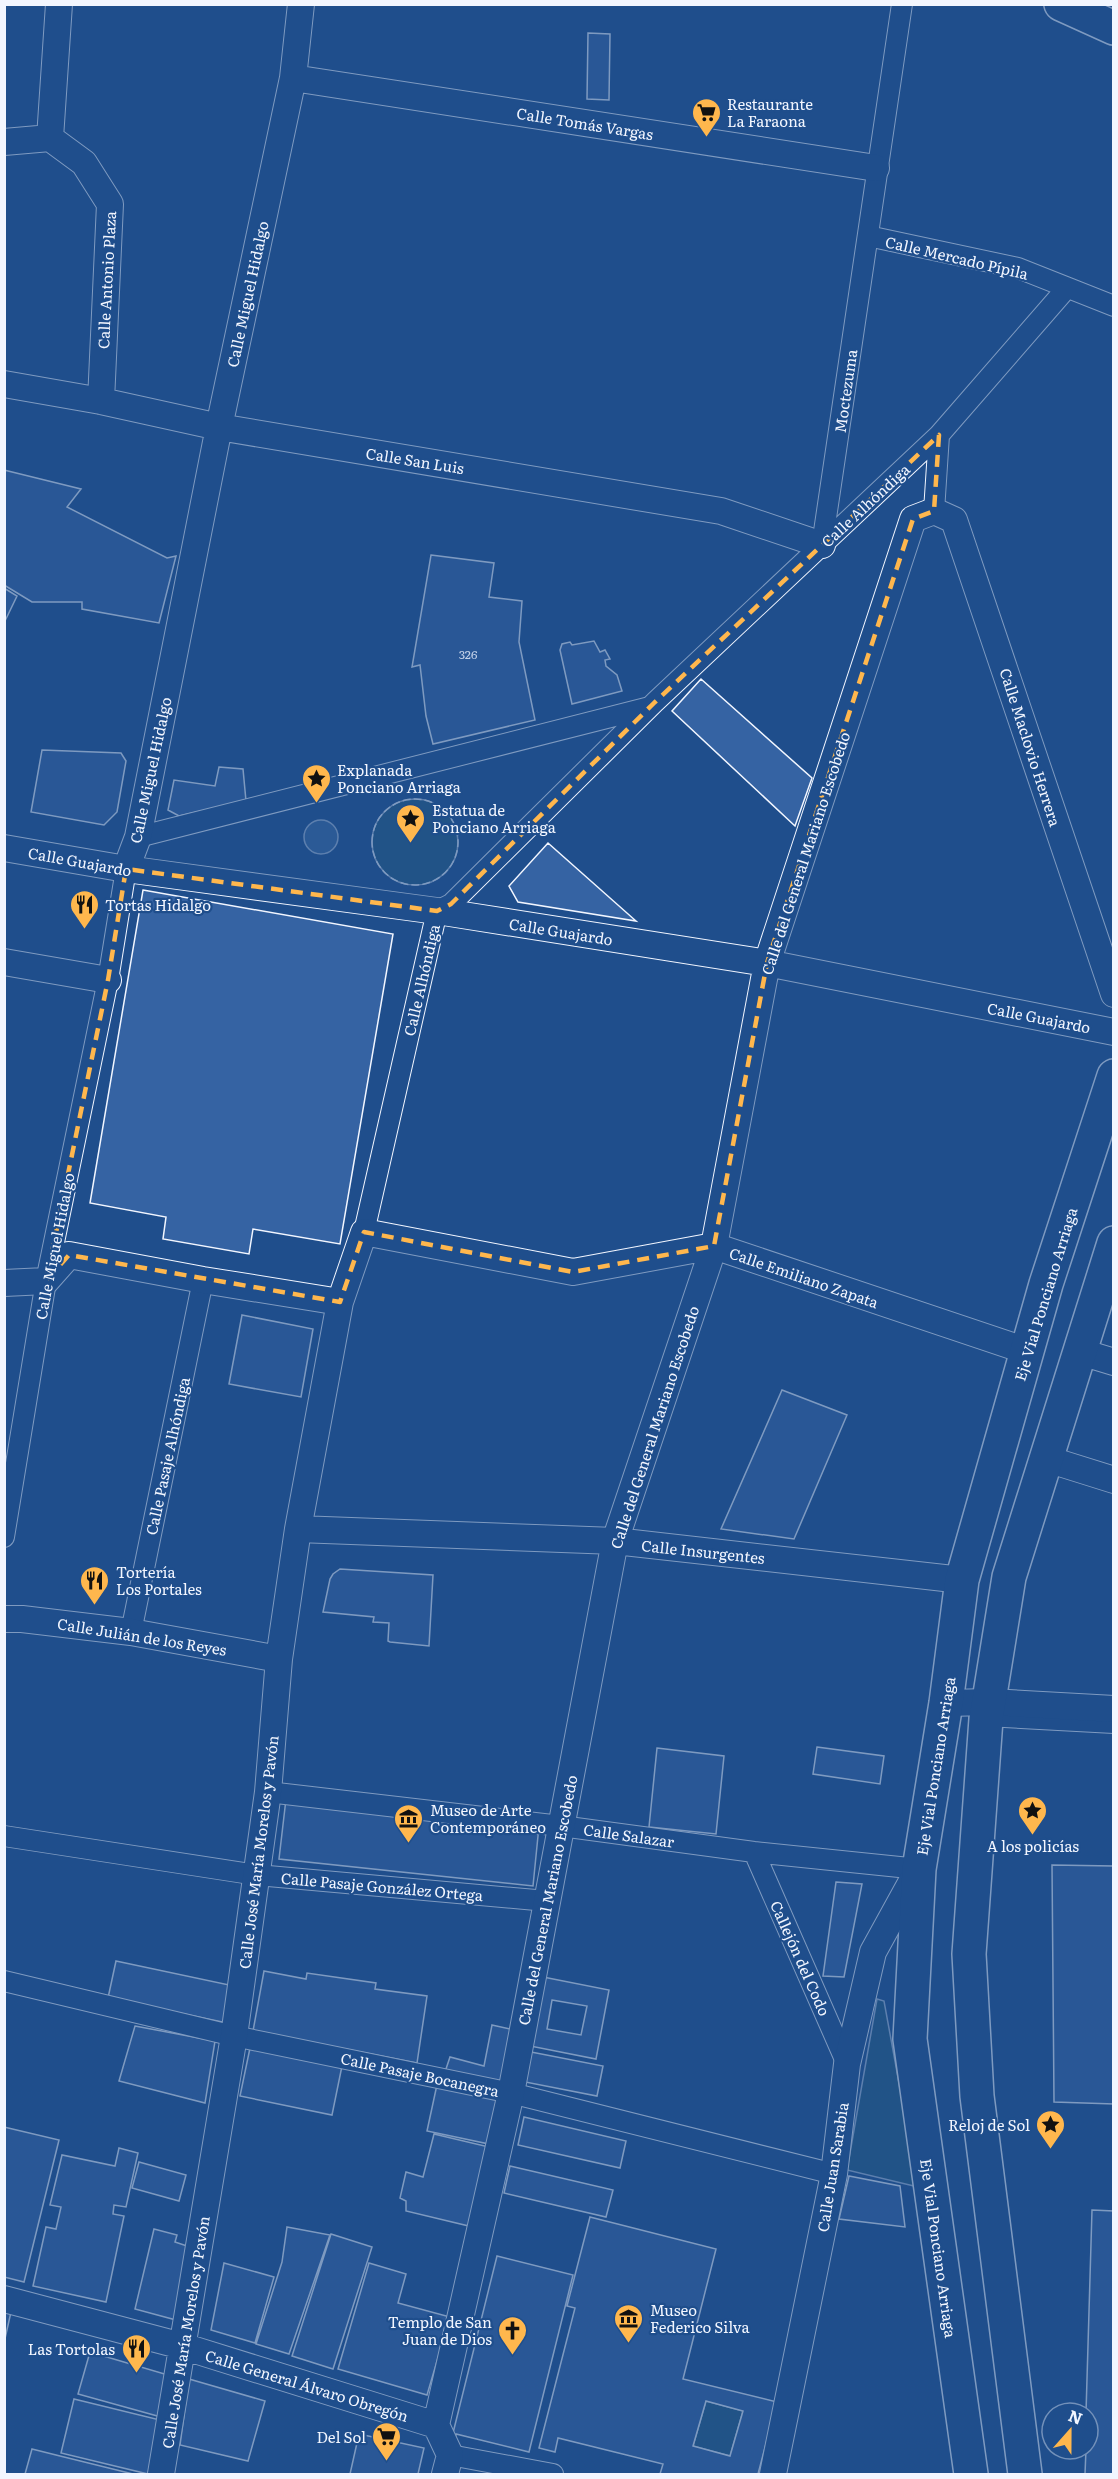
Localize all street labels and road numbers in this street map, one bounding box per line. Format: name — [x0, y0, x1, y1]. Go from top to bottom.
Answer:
street label: Calle Tomás Vargas — [515, 101, 655, 145]
street label: Calle Antonio Plaza — [91, 209, 121, 350]
street label: Calle Miguel Hidalgo — [220, 218, 274, 369]
street label: Calle Mercado Pípila — [883, 229, 1032, 285]
street label: Moctezuma — [828, 347, 862, 434]
street label: Calle San Luis — [364, 441, 466, 479]
street label: Calle Alhóndiga — [815, 457, 915, 552]
street label: Calle Maclovio Herrera — [995, 665, 1068, 830]
street label: Calle Miguel Hidalgo — [123, 694, 177, 845]
street label: Calle del General Mariano Escobedo — [755, 728, 855, 978]
street label: Calle Guajardo — [26, 841, 134, 881]
street label: Calle Guajardo — [507, 911, 615, 951]
street label: Calle Alhóndiga — [397, 921, 445, 1038]
street label: Calle Guajardo — [985, 996, 1093, 1038]
street label: Calle Miguel Hidalgo — [28, 1170, 80, 1321]
street label: Eje Vial Ponciano Arriaga — [1008, 1203, 1083, 1384]
street label: Calle Emiliano Zapata — [726, 1241, 883, 1314]
street label: Calle del General Mariano Escobedo — [604, 1302, 704, 1552]
street label: Calle Pasaje Alhóndiga — [139, 1374, 195, 1537]
street label: Calle Insurgentes — [640, 1533, 766, 1569]
street label: Calle Julián de los Reyes — [56, 1611, 228, 1661]
street label: Eje Vial Ponciano Arriaga — [910, 1674, 961, 1857]
street label: Calle José María Morelos y Pavón — [232, 1734, 284, 1970]
street label: Calle del General Mariano Escobedo — [511, 1773, 583, 2027]
street label: Calle Salazar — [582, 1817, 676, 1853]
street label: Calle Pasaje González Ortega — [280, 1866, 485, 1906]
street label: Callejón del Codo — [765, 1897, 837, 2020]
street label: Calle Pasaje Bocanegra — [339, 2046, 502, 2102]
street label: Calle Juan Sarabia — [810, 2100, 854, 2234]
street label: Eje Vial Ponciano Arriaga — [915, 2157, 963, 2340]
street label: Calle José María Morelos y Pavón — [155, 2214, 215, 2450]
street label: Calle General Álvaro Obregón — [203, 2343, 411, 2427]

